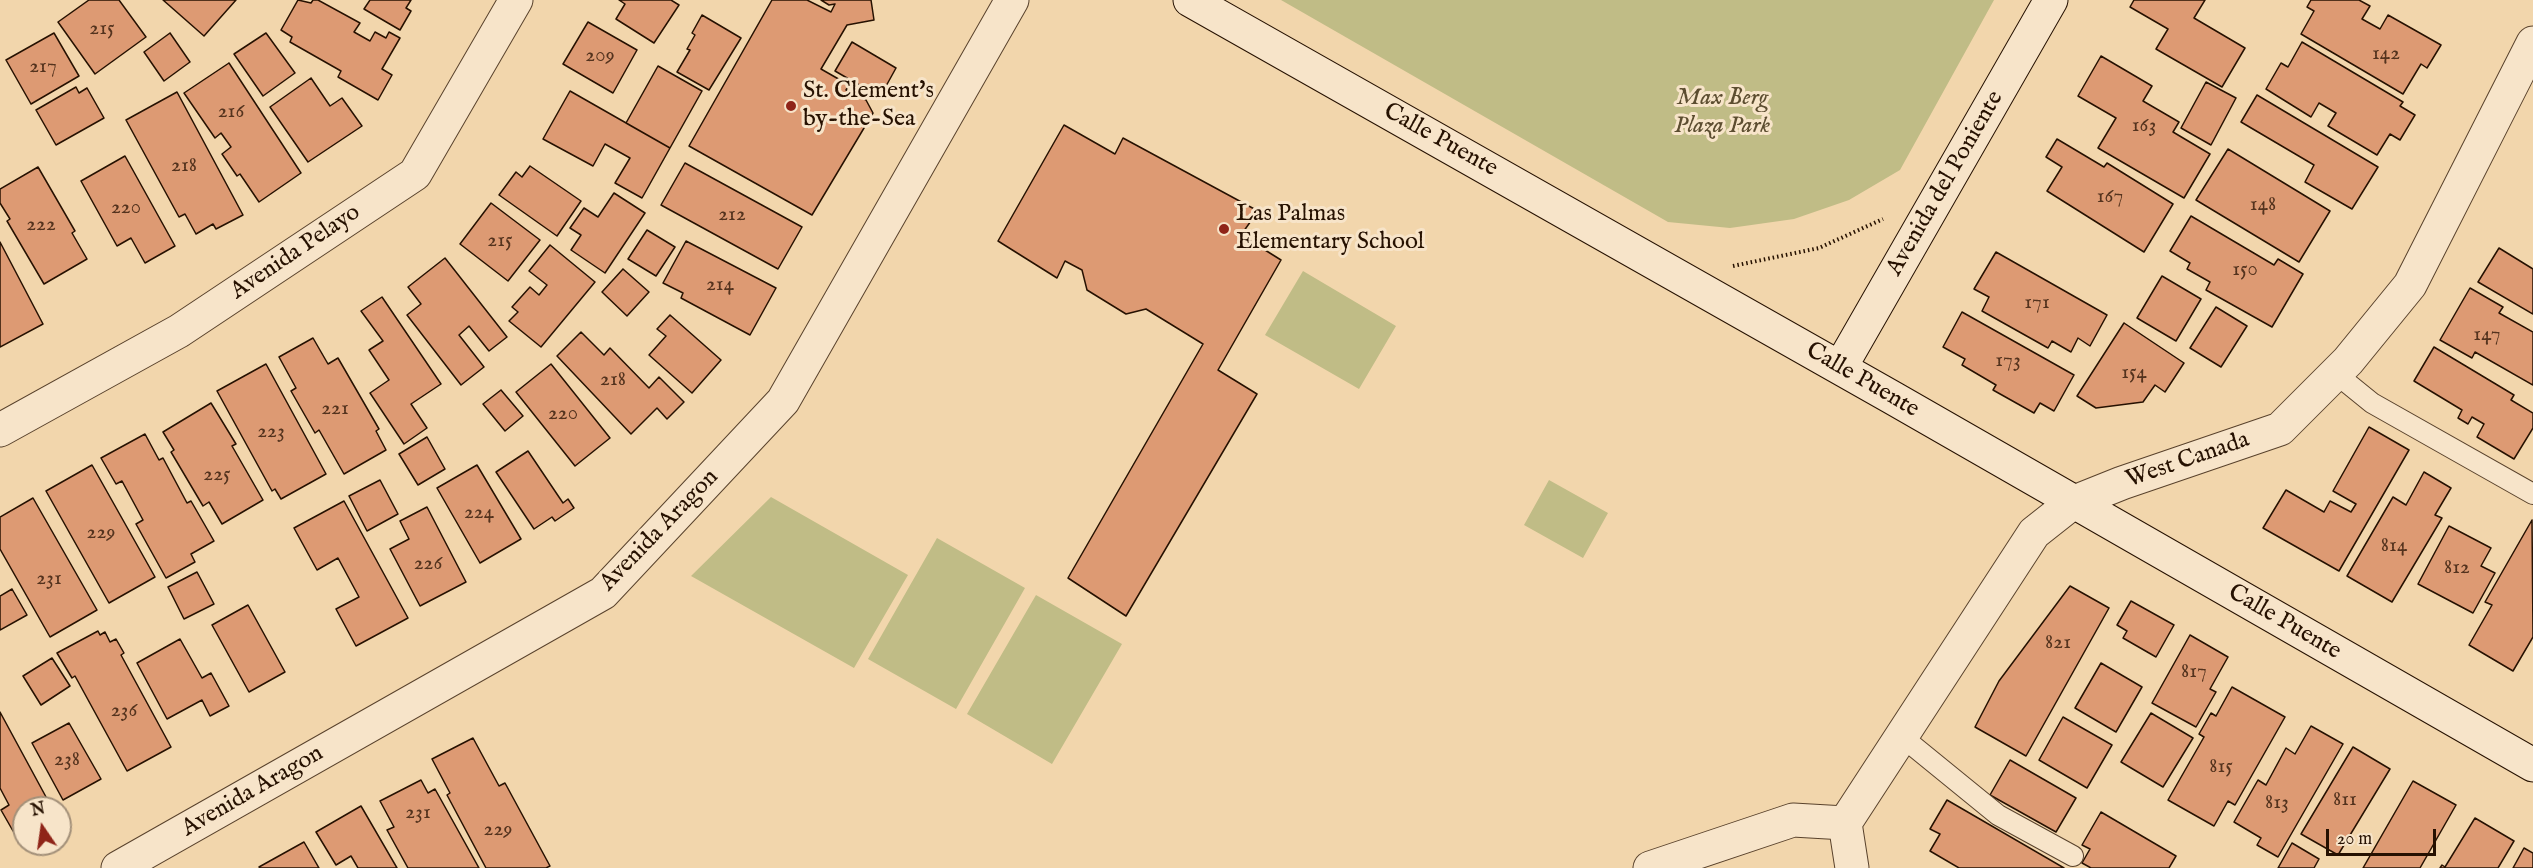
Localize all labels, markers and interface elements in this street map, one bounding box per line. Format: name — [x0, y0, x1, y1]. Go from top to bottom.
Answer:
house number: 215 — [89, 17, 115, 43]
house number: 142 — [2372, 42, 2400, 68]
house number: 209 — [585, 44, 615, 70]
house number: 217 — [29, 55, 57, 81]
place label: St. Clement's by-the-Sea — [803, 78, 934, 134]
park label: Max Berg Plaza Park — [1674, 85, 1770, 141]
street label: Avenida del Poniente — [1881, 86, 2011, 282]
street label: Calle Puente — [1378, 98, 1502, 184]
marker: St. Clement's by-the-Sea — [784, 99, 798, 113]
house number: 216 — [218, 100, 244, 126]
house number: 163 — [2132, 114, 2156, 140]
house number: 218 — [171, 154, 197, 180]
house number: 167 — [2097, 185, 2123, 211]
house number: 148 — [2250, 193, 2276, 219]
house number: 220 — [111, 196, 141, 222]
street label: Avenida Pelayo — [226, 199, 366, 307]
place label: Las Palmas Elementary School — [1236, 201, 1424, 257]
house number: 212 — [718, 203, 746, 229]
house number: 222 — [26, 213, 56, 239]
marker: Las Palmas Elementary School — [1217, 222, 1231, 236]
house number: 215 — [487, 229, 513, 255]
house number: 150 — [2232, 258, 2258, 284]
house number: 214 — [706, 273, 734, 299]
house number: 171 — [2024, 291, 2050, 317]
house number: 147 — [2473, 323, 2501, 349]
street label: Calle Puente — [1800, 337, 1924, 425]
house number: 173 — [1995, 349, 2021, 375]
house number: 154 — [2121, 361, 2147, 387]
house number: 218 — [600, 368, 626, 394]
house number: 221 — [321, 397, 349, 423]
house number: 220 — [548, 402, 578, 428]
house number: 223 — [257, 420, 285, 446]
street label: West Canada — [2123, 426, 2253, 496]
house number: 225 — [203, 463, 231, 489]
street label: Avenida Aragon — [595, 464, 725, 598]
house number: 224 — [464, 501, 494, 527]
house number: 229 — [87, 521, 115, 547]
house number: 814 — [2381, 534, 2407, 560]
house number: 226 — [414, 552, 442, 578]
house number: 812 — [2444, 556, 2470, 582]
house number: 231 — [36, 567, 62, 593]
street label: Calle Puente — [2222, 579, 2346, 667]
house number: 821 — [2045, 631, 2071, 657]
house number: 817 — [2181, 660, 2207, 686]
house number: 236 — [111, 699, 137, 725]
street label: Avenida Aragon — [177, 740, 329, 844]
house number: 238 — [54, 748, 80, 774]
house number: 815 — [2209, 755, 2233, 781]
house number: 811 — [2333, 788, 2357, 814]
house number: 813 — [2265, 791, 2289, 817]
north arrow — [12, 796, 72, 856]
text: N — [29, 799, 47, 822]
house number: 231 — [405, 801, 431, 827]
scale bar — [2329, 817, 2438, 855]
house number: 229 — [484, 818, 512, 844]
text: 20 m — [2337, 828, 2372, 851]

